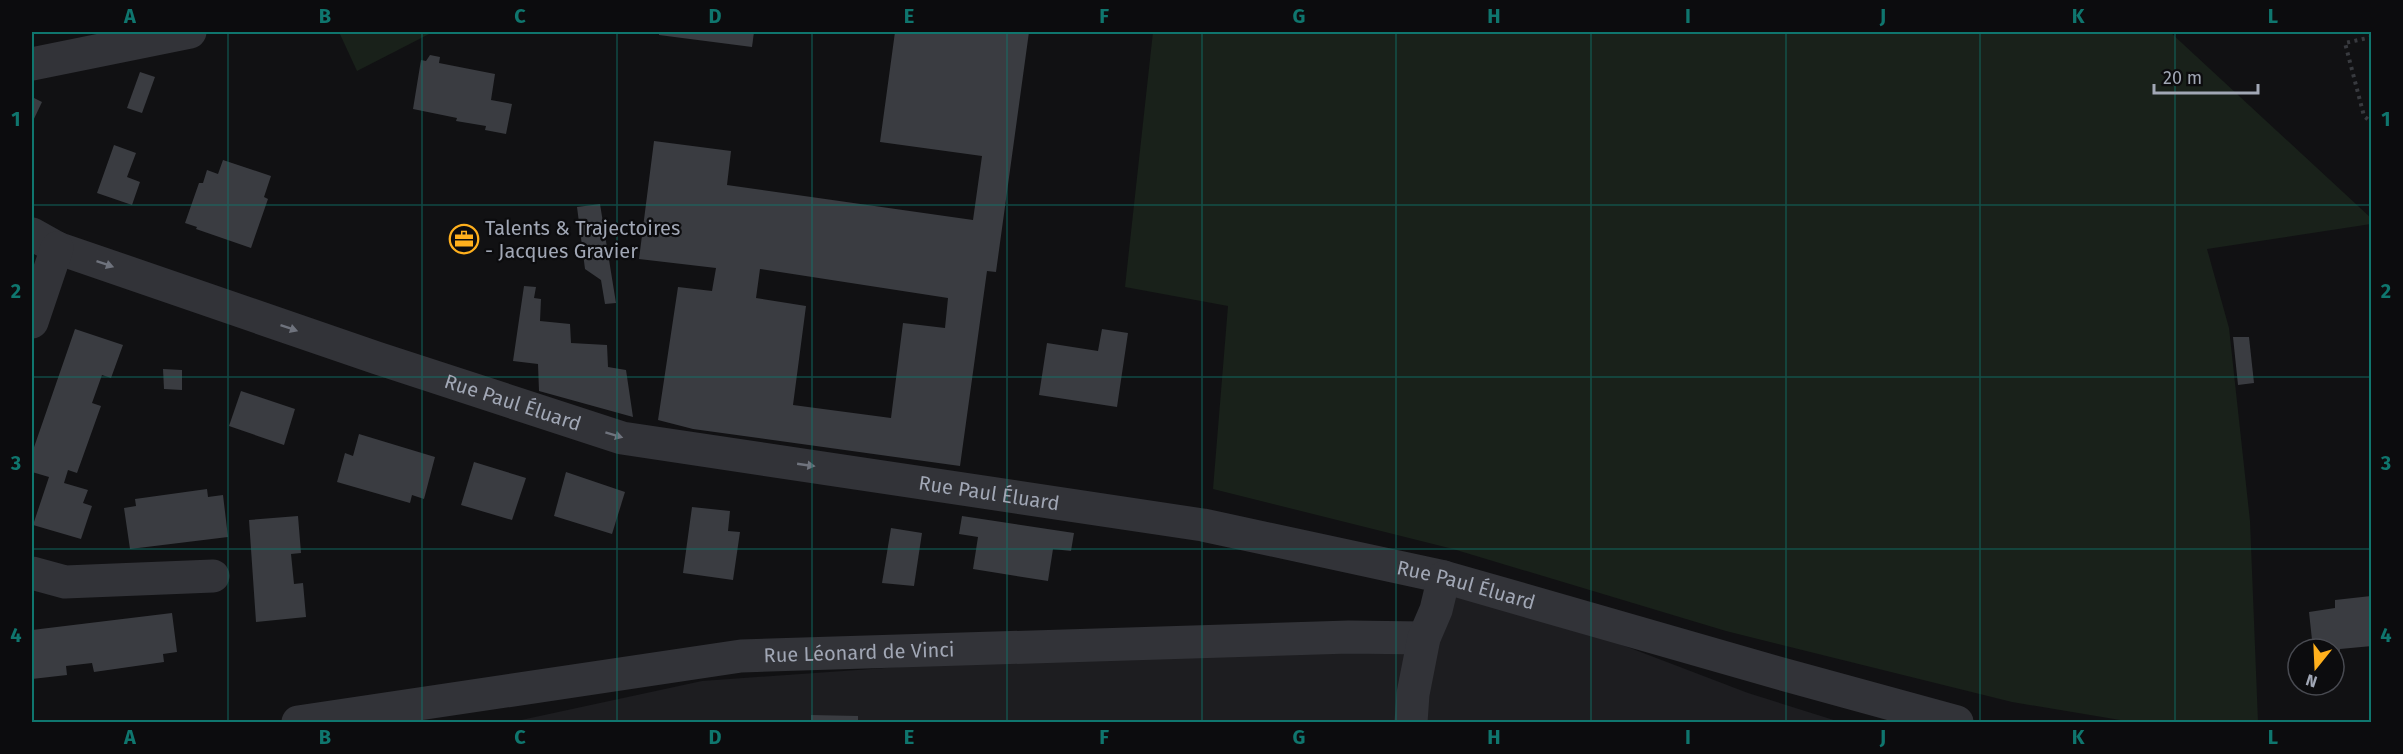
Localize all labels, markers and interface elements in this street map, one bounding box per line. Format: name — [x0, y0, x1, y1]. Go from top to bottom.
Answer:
text: A — [123, 4, 137, 28]
text: B — [319, 4, 331, 28]
text: C — [514, 4, 526, 28]
text: D — [708, 4, 722, 28]
text: E — [904, 4, 914, 28]
text: F — [1099, 4, 1109, 28]
text: G — [1293, 4, 1305, 28]
text: H — [1487, 4, 1501, 28]
text: I — [1685, 4, 1691, 28]
text: J — [1879, 4, 1886, 28]
text: K — [2072, 4, 2085, 28]
text: L — [2268, 4, 2278, 28]
scale bar — [2154, 57, 2258, 95]
text: 20 m — [2163, 67, 2202, 89]
text: 1 — [11, 107, 21, 131]
text: 1 — [2381, 107, 2391, 131]
place label: Talents & Trajectoires - Jacques Gravier — [485, 216, 680, 263]
office icon: Talents & Trajectoires - Jacques Gravier — [448, 223, 480, 255]
one-way arrow — [96, 260, 114, 270]
text: 2 — [11, 279, 21, 303]
text: 2 — [2381, 279, 2391, 303]
one-way arrow — [280, 323, 298, 333]
street label: Rue Paul Éluard — [442, 369, 584, 436]
one-way arrow — [605, 431, 623, 440]
text: 3 — [10, 451, 21, 475]
text: 3 — [2380, 451, 2391, 475]
one-way arrow — [797, 461, 816, 470]
street label: Rue Paul Éluard — [917, 471, 1061, 515]
street label: Rue Paul Éluard — [1395, 555, 1538, 615]
text: 4 — [10, 623, 22, 647]
text: 4 — [2380, 623, 2392, 647]
street label: Rue Léonard de Vinci — [763, 637, 955, 667]
north arrow — [2286, 637, 2346, 697]
text: N — [2304, 670, 2319, 691]
text: A — [123, 725, 137, 749]
text: B — [319, 725, 331, 749]
text: C — [514, 725, 526, 749]
text: D — [708, 725, 722, 749]
text: E — [904, 725, 914, 749]
text: F — [1099, 725, 1109, 749]
text: G — [1293, 725, 1305, 749]
text: H — [1487, 725, 1501, 749]
text: I — [1685, 725, 1691, 749]
text: J — [1879, 725, 1886, 749]
text: K — [2072, 725, 2085, 749]
text: L — [2268, 725, 2278, 749]

